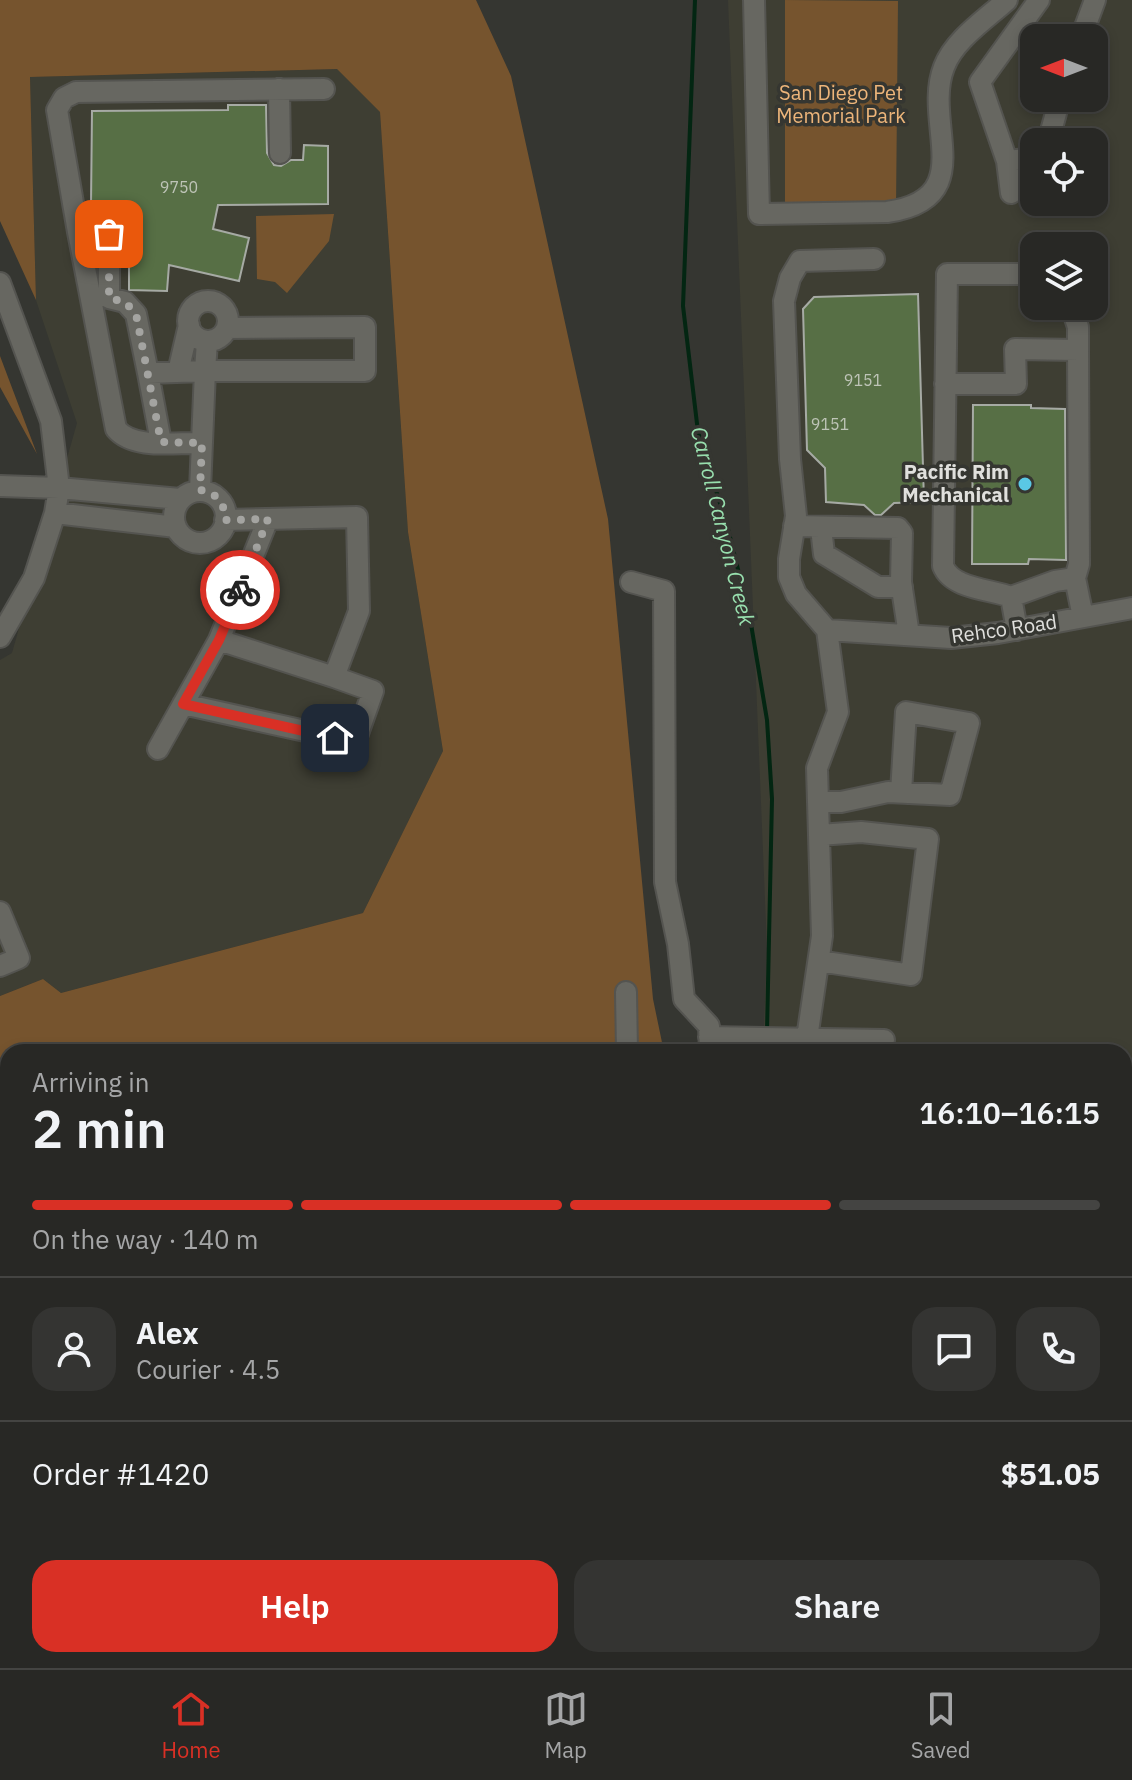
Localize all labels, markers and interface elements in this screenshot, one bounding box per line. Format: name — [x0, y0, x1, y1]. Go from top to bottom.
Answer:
north arrow — [1020, 24, 1108, 112]
map controls — [1020, 24, 1108, 320]
park label: San Diego Pet Memorial Park — [776, 79, 906, 129]
button: locate — [1020, 128, 1108, 216]
house number: 9750 — [160, 177, 198, 197]
pin — [75, 200, 143, 268]
icon: bag — [87, 212, 131, 256]
button: layers — [1020, 232, 1108, 320]
house number: 9151 — [844, 370, 882, 390]
house number: 9151 — [811, 414, 849, 434]
water label: Carroll Canyon Creek — [685, 423, 762, 629]
place label: Pacific Rim Mechanical — [902, 458, 1009, 508]
marker: Pacific Rim Mechanical — [1016, 475, 1034, 493]
courier — [200, 550, 280, 630]
icon: bike — [218, 568, 262, 612]
street label: Rehco Road — [949, 608, 1059, 649]
pin — [301, 704, 369, 772]
icon: home — [313, 716, 357, 760]
text: Arriving in — [32, 1065, 149, 1099]
text: 16:10–16:15 — [919, 1093, 1100, 1132]
text: 2 min — [32, 1095, 167, 1162]
text: On the way · 140 m — [32, 1222, 258, 1256]
button: person — [32, 1307, 116, 1391]
button: chat — [912, 1307, 996, 1391]
button: phone — [1016, 1307, 1100, 1391]
text: Alex — [136, 1313, 199, 1352]
text: Courier · 4.5 — [136, 1352, 280, 1386]
text: Order #1420 — [32, 1454, 209, 1493]
text: $51.05 — [1001, 1454, 1100, 1493]
button: Help — [32, 1560, 558, 1652]
button: Share — [574, 1560, 1100, 1652]
tab: Home — [161, 1687, 221, 1764]
tab: Map — [544, 1687, 588, 1764]
tab: Saved — [911, 1687, 970, 1764]

